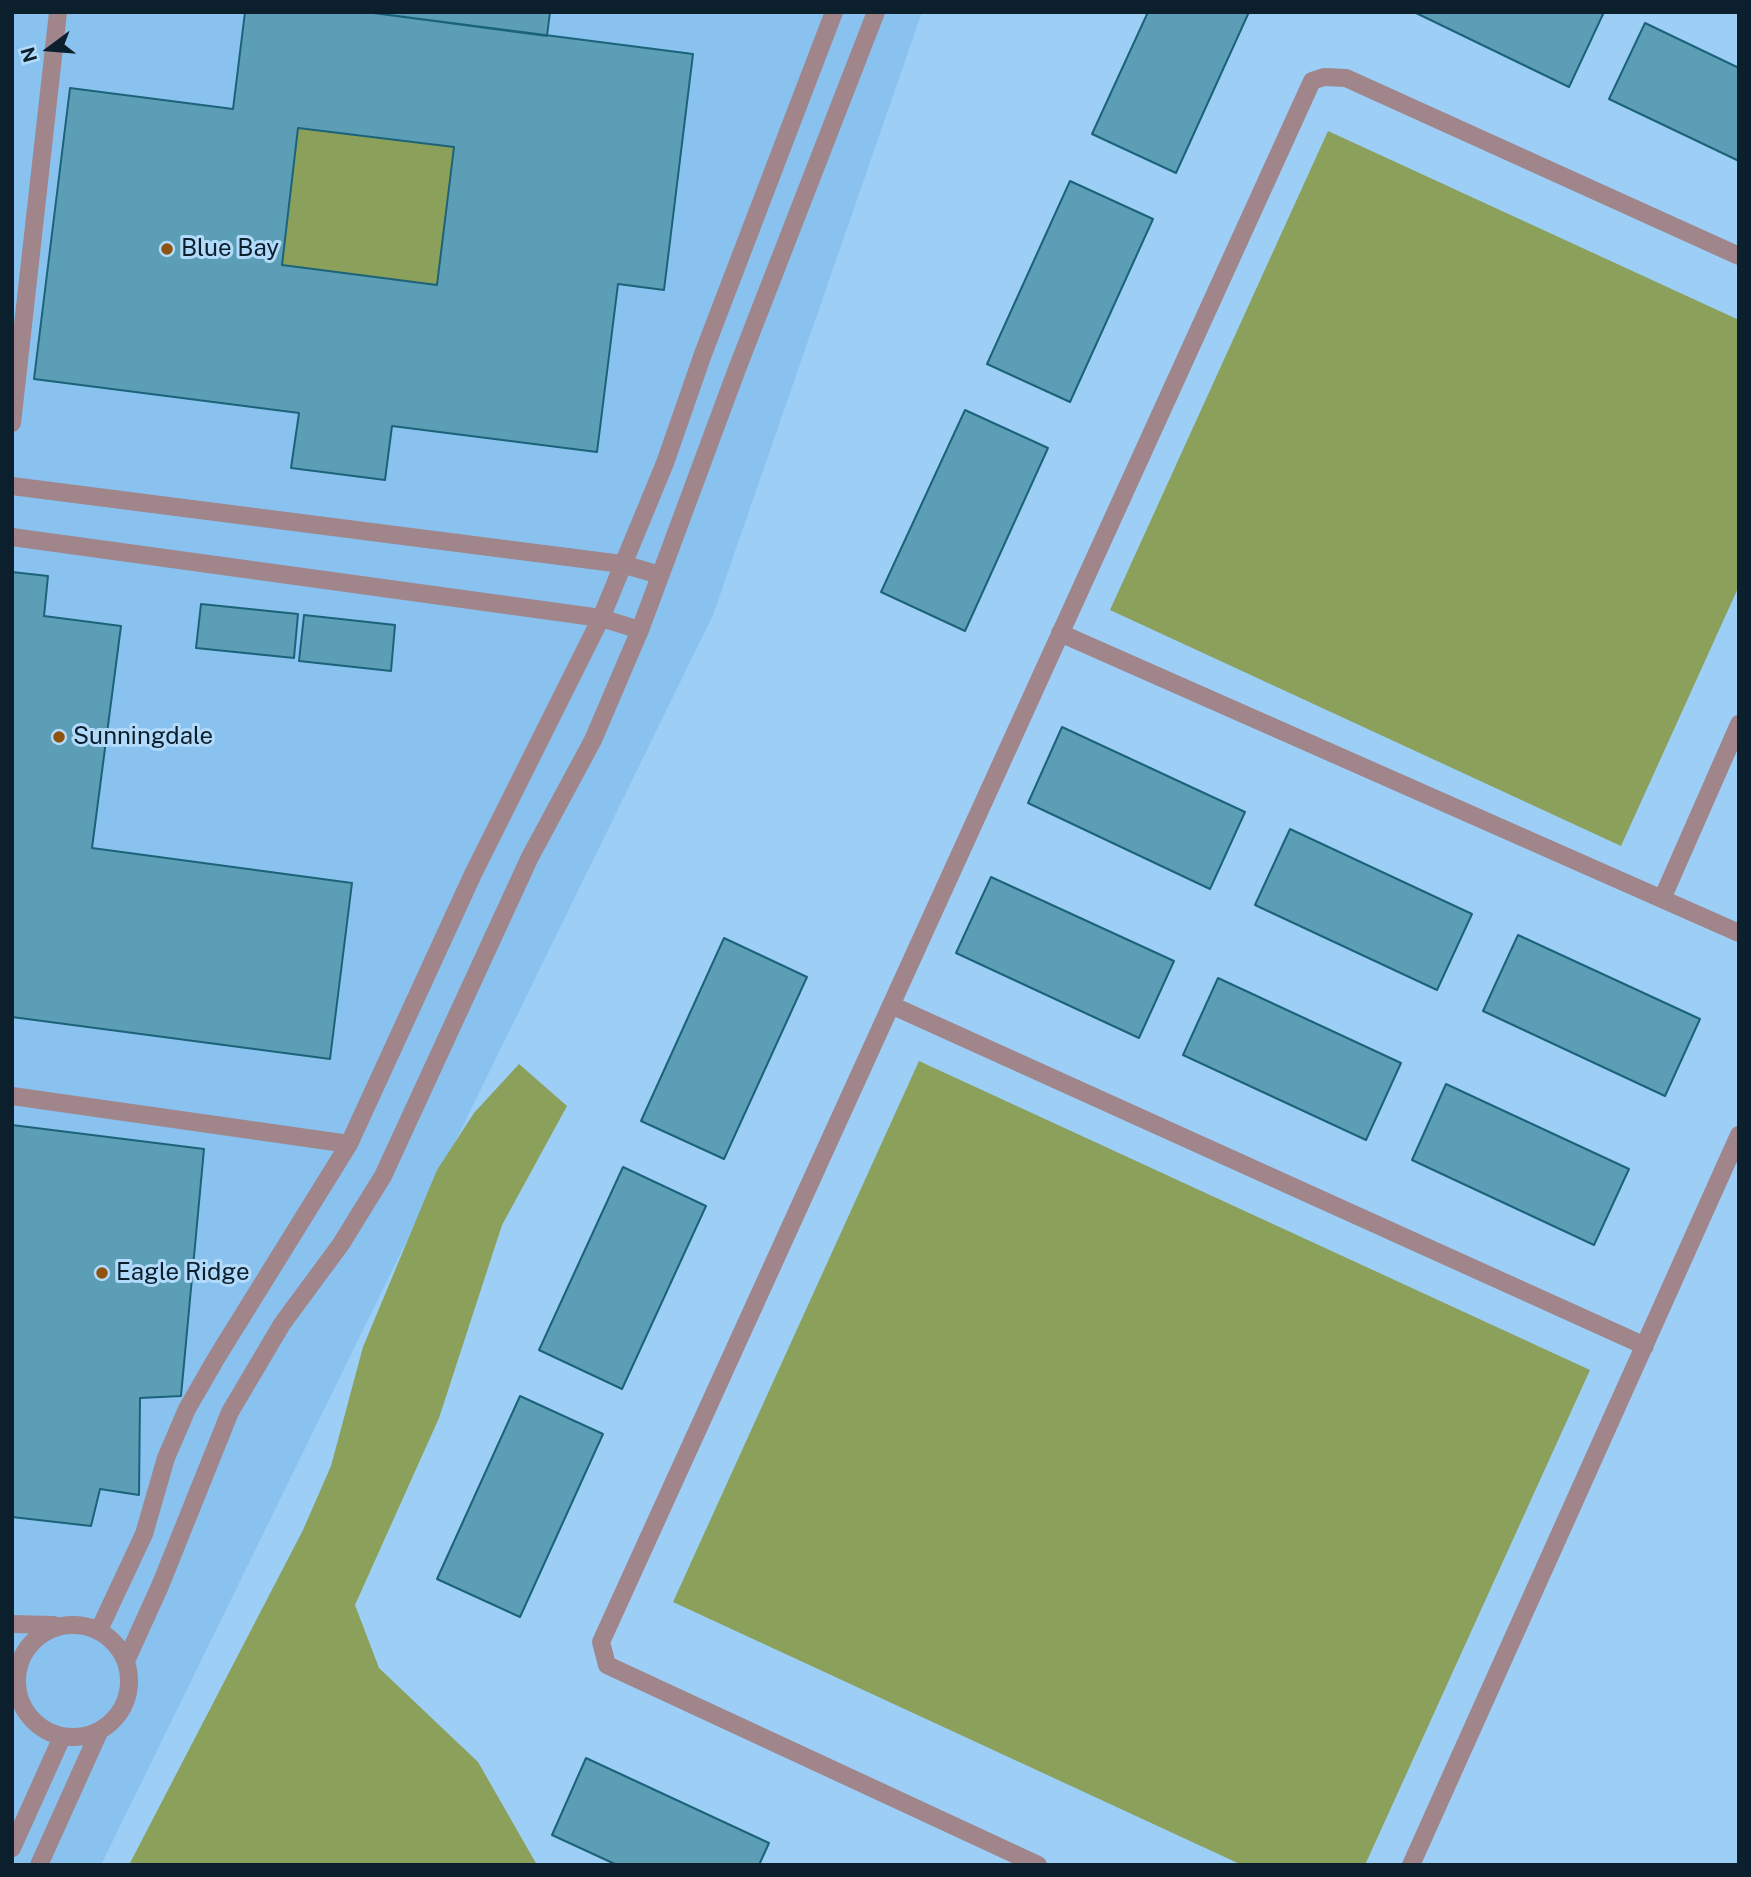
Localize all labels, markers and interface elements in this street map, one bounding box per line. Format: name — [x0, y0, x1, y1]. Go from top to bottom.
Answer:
north arrow — [14, 14, 84, 84]
text: N — [16, 45, 41, 65]
place label: Blue Bay — [181, 235, 279, 263]
marker: Blue Bay — [159, 241, 175, 257]
place label: Sunningdale — [73, 723, 213, 751]
marker: Sunningdale — [51, 729, 67, 745]
place label: Eagle Ridge — [116, 1259, 249, 1287]
marker: Eagle Ridge — [94, 1265, 110, 1281]

